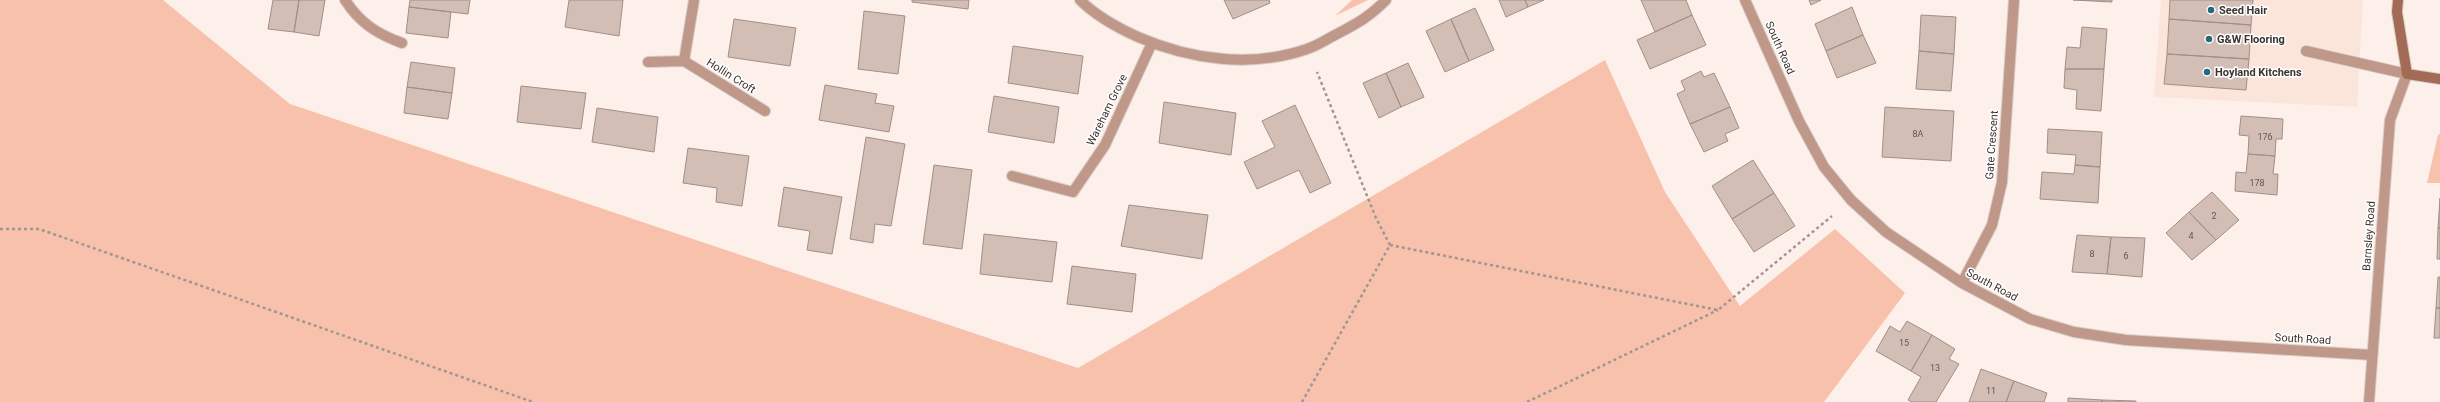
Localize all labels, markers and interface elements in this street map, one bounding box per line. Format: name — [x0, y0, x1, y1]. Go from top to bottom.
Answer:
place label: Seed Hair — [2219, 4, 2267, 17]
marker: Seed Hair — [2206, 5, 2216, 15]
street label: South Road — [1763, 20, 1797, 76]
place label: G&W Flooring — [2217, 33, 2285, 46]
marker: G&W Flooring — [2204, 34, 2214, 44]
street label: Hollin Croft — [704, 56, 758, 96]
place label: Hoyland Kitchens — [2215, 66, 2302, 79]
marker: Hoyland Kitchens — [2202, 67, 2212, 77]
street label: Wareham Grove — [1084, 72, 1130, 148]
street label: Gate Crescent — [1983, 110, 2001, 180]
house number: 8A — [1913, 129, 1924, 139]
house number: 176 — [2257, 132, 2273, 142]
house number: 178 — [2249, 178, 2265, 188]
street label: Barnsley Road — [2360, 201, 2378, 271]
house number: 2 — [2211, 211, 2217, 221]
house number: 4 — [2188, 231, 2194, 241]
house number: 8 — [2089, 249, 2095, 259]
house number: 6 — [2123, 251, 2129, 261]
street label: South Road — [1964, 266, 2020, 304]
street label: South Road — [2274, 331, 2332, 347]
house number: 15 — [1899, 338, 1909, 348]
house number: 13 — [1930, 363, 1940, 373]
house number: 11 — [1986, 386, 1996, 396]

